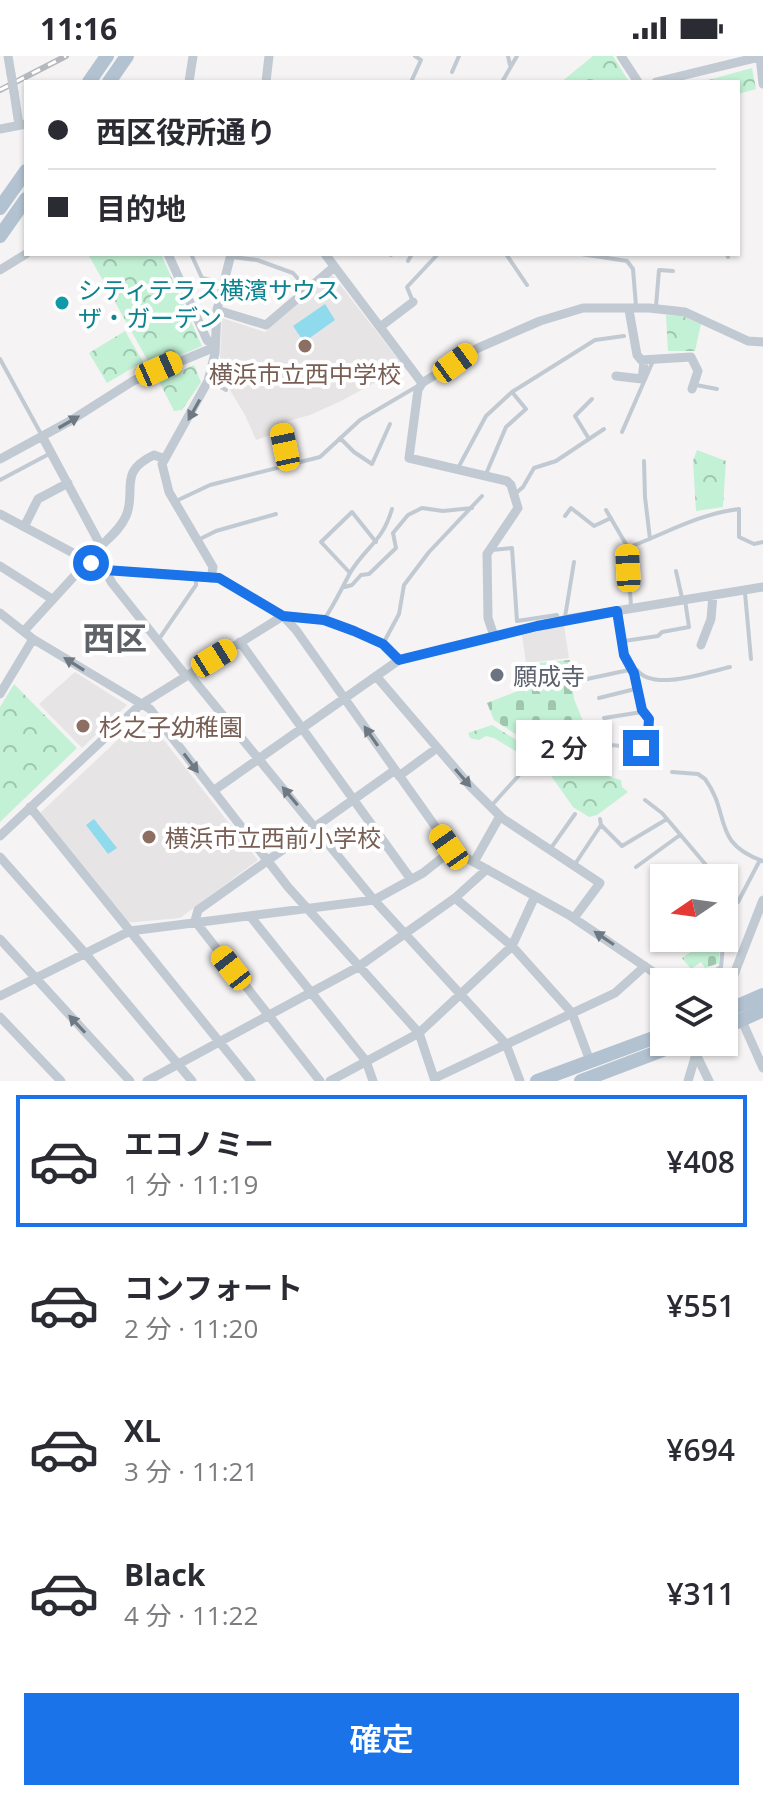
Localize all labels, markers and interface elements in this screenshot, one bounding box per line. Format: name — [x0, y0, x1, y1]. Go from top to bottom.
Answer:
text: 11:16 — [40, 8, 117, 49]
text: 西区役所通り — [96, 111, 276, 152]
text: 目的地 — [96, 188, 186, 229]
place label: シティテラス横濱サウス ザ・ガーデン — [78, 273, 340, 334]
marker: シティテラス横濱サウス ザ・ガーデン — [53, 294, 71, 312]
marker: 横浜市立西中学校 — [296, 337, 314, 355]
car — [429, 339, 481, 387]
car — [132, 348, 186, 390]
place label: 横浜市立西中学校 — [209, 357, 401, 390]
one-way arrow — [187, 399, 201, 421]
one-way arrow — [57, 415, 80, 428]
car — [268, 421, 302, 473]
car — [615, 543, 641, 593]
route start — [73, 545, 109, 581]
district label: 西区 — [83, 616, 147, 659]
car — [187, 635, 241, 681]
one-way arrow — [63, 657, 85, 671]
place label: 願成寺 — [513, 659, 585, 692]
marker: 願成寺 — [488, 666, 506, 684]
place label: 杉之子幼稚園 — [99, 710, 243, 743]
marker: 杉之子幼稚園 — [74, 717, 92, 735]
callout: 2 分 — [517, 720, 613, 776]
one-way arrow — [363, 725, 379, 746]
text: 2 分 — [540, 730, 588, 766]
route end — [623, 730, 659, 766]
one-way arrow — [182, 753, 198, 773]
one-way arrow — [454, 767, 471, 787]
one-way arrow — [282, 786, 299, 806]
car — [425, 820, 473, 874]
place label: 横浜市立西前小学校 — [165, 821, 381, 854]
marker: 横浜市立西前小学校 — [140, 828, 158, 846]
north arrow — [650, 864, 738, 952]
map controls — [650, 864, 738, 1056]
one-way arrow — [593, 931, 614, 946]
car — [207, 942, 255, 994]
button: layers — [650, 968, 738, 1056]
one-way arrow — [68, 1014, 86, 1033]
text: エコノミー — [124, 1123, 274, 1164]
icon: car — [28, 1125, 100, 1197]
text: ¥408 — [666, 1141, 735, 1182]
text: 1 分 · 11:19 — [124, 1166, 258, 1202]
text: コンフォート — [124, 1267, 303, 1308]
icon: car — [28, 1269, 100, 1341]
text: ¥551 — [666, 1285, 735, 1326]
text: 2 分 · 11:20 — [124, 1310, 258, 1346]
text: XL — [124, 1410, 161, 1451]
icon: car — [28, 1413, 100, 1485]
text: ¥694 — [666, 1429, 735, 1470]
text: 3 分 · 11:21 — [124, 1453, 258, 1489]
text: Black — [124, 1554, 205, 1595]
icon: car — [28, 1557, 100, 1629]
text: ¥311 — [666, 1573, 735, 1614]
text: 4 分 · 11:22 — [124, 1597, 258, 1633]
button: 確定 — [24, 1693, 739, 1785]

